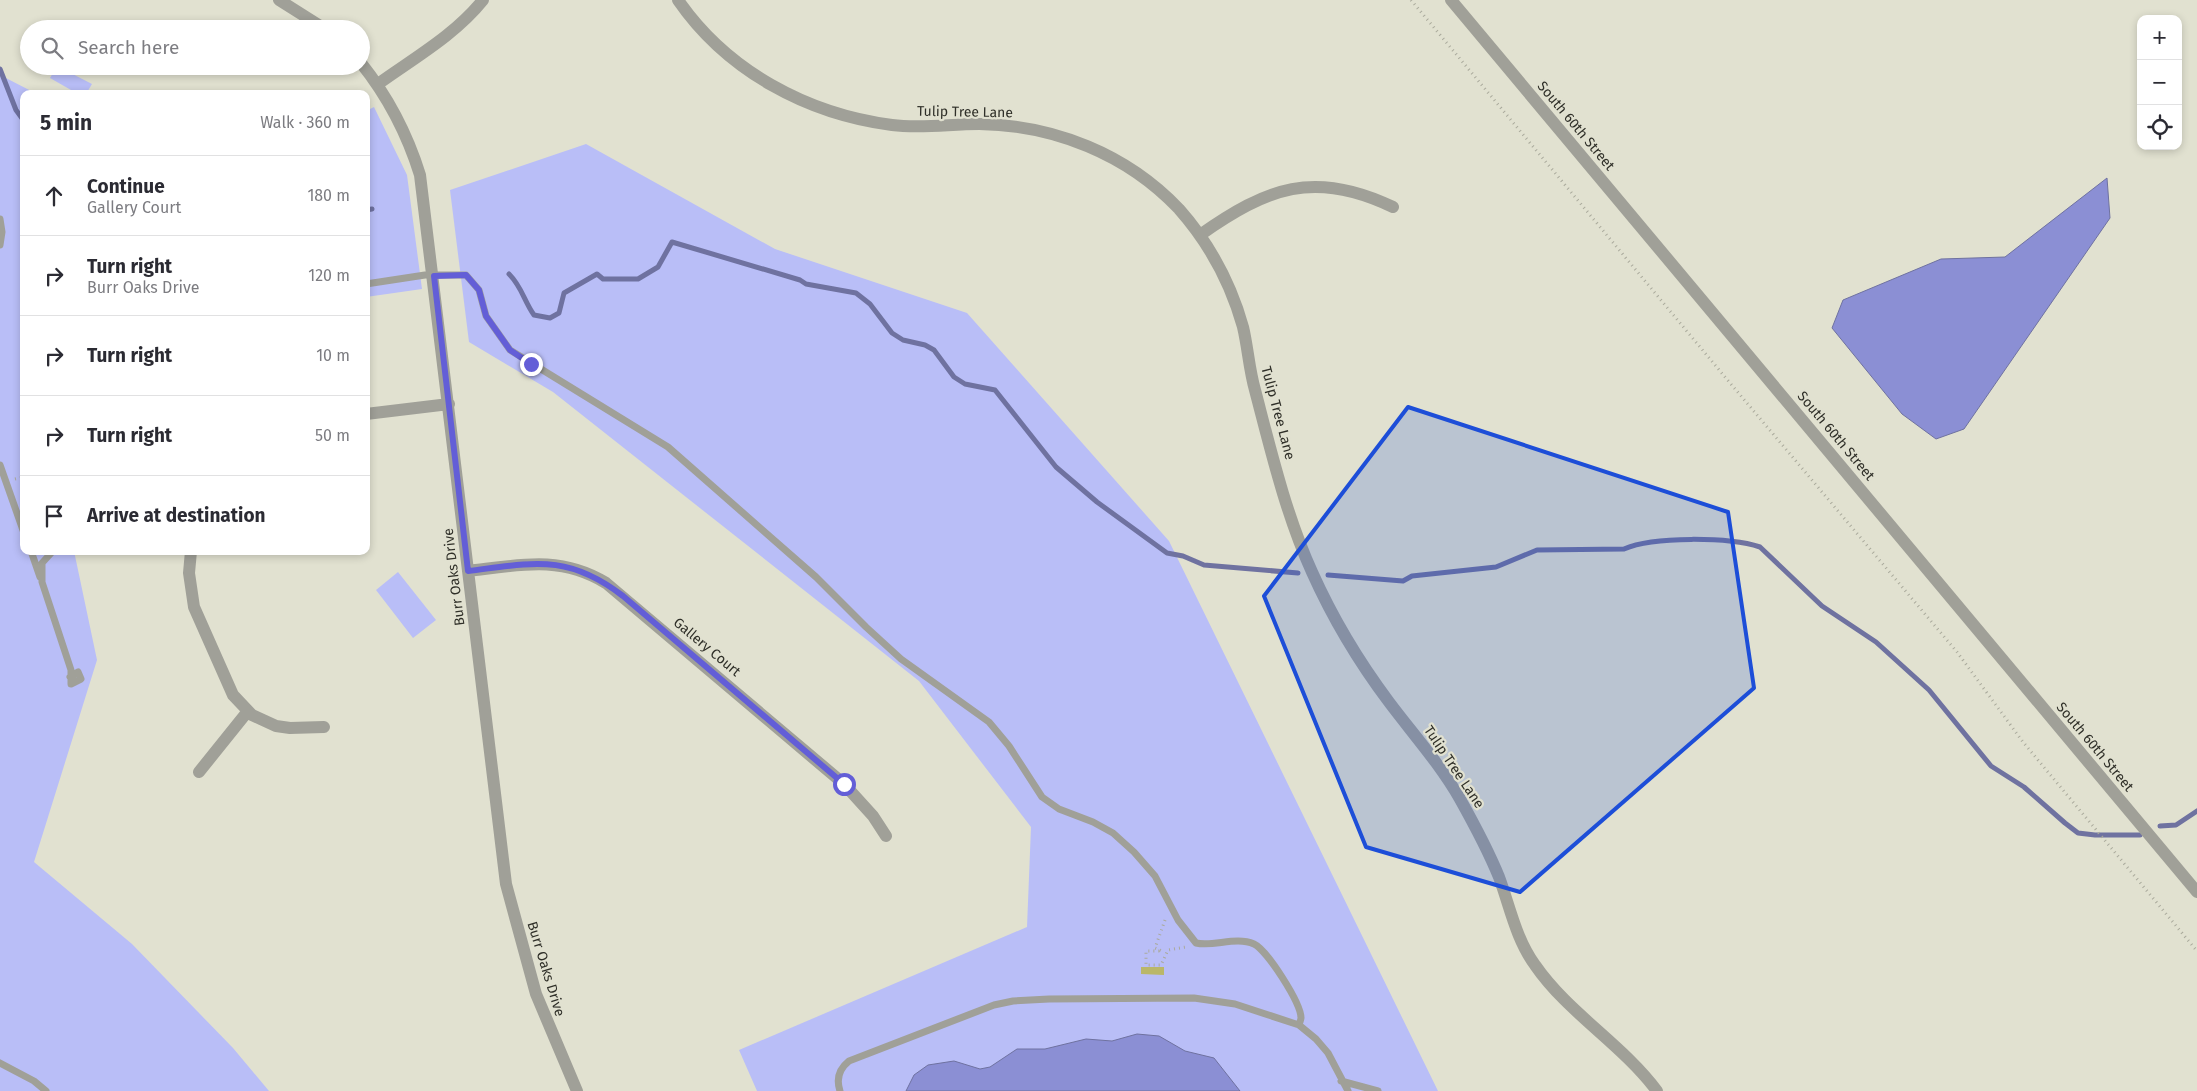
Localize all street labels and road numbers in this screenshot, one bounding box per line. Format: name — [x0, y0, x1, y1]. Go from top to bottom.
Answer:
street label: South 60th Street — [1534, 78, 1619, 175]
street label: Tulip Tree Lane — [917, 103, 1013, 121]
street label: Tulip Tree Lane — [1257, 364, 1299, 462]
street label: South 60th Street — [1794, 388, 1879, 485]
street label: Burr Oaks Drive — [440, 527, 468, 627]
street label: Gallery Court — [670, 614, 745, 681]
street label: South 60th Street — [2053, 699, 2138, 796]
street label: Tulip Tree Lane — [1420, 722, 1488, 812]
street label: Burr Oaks Drive — [523, 919, 569, 1019]

